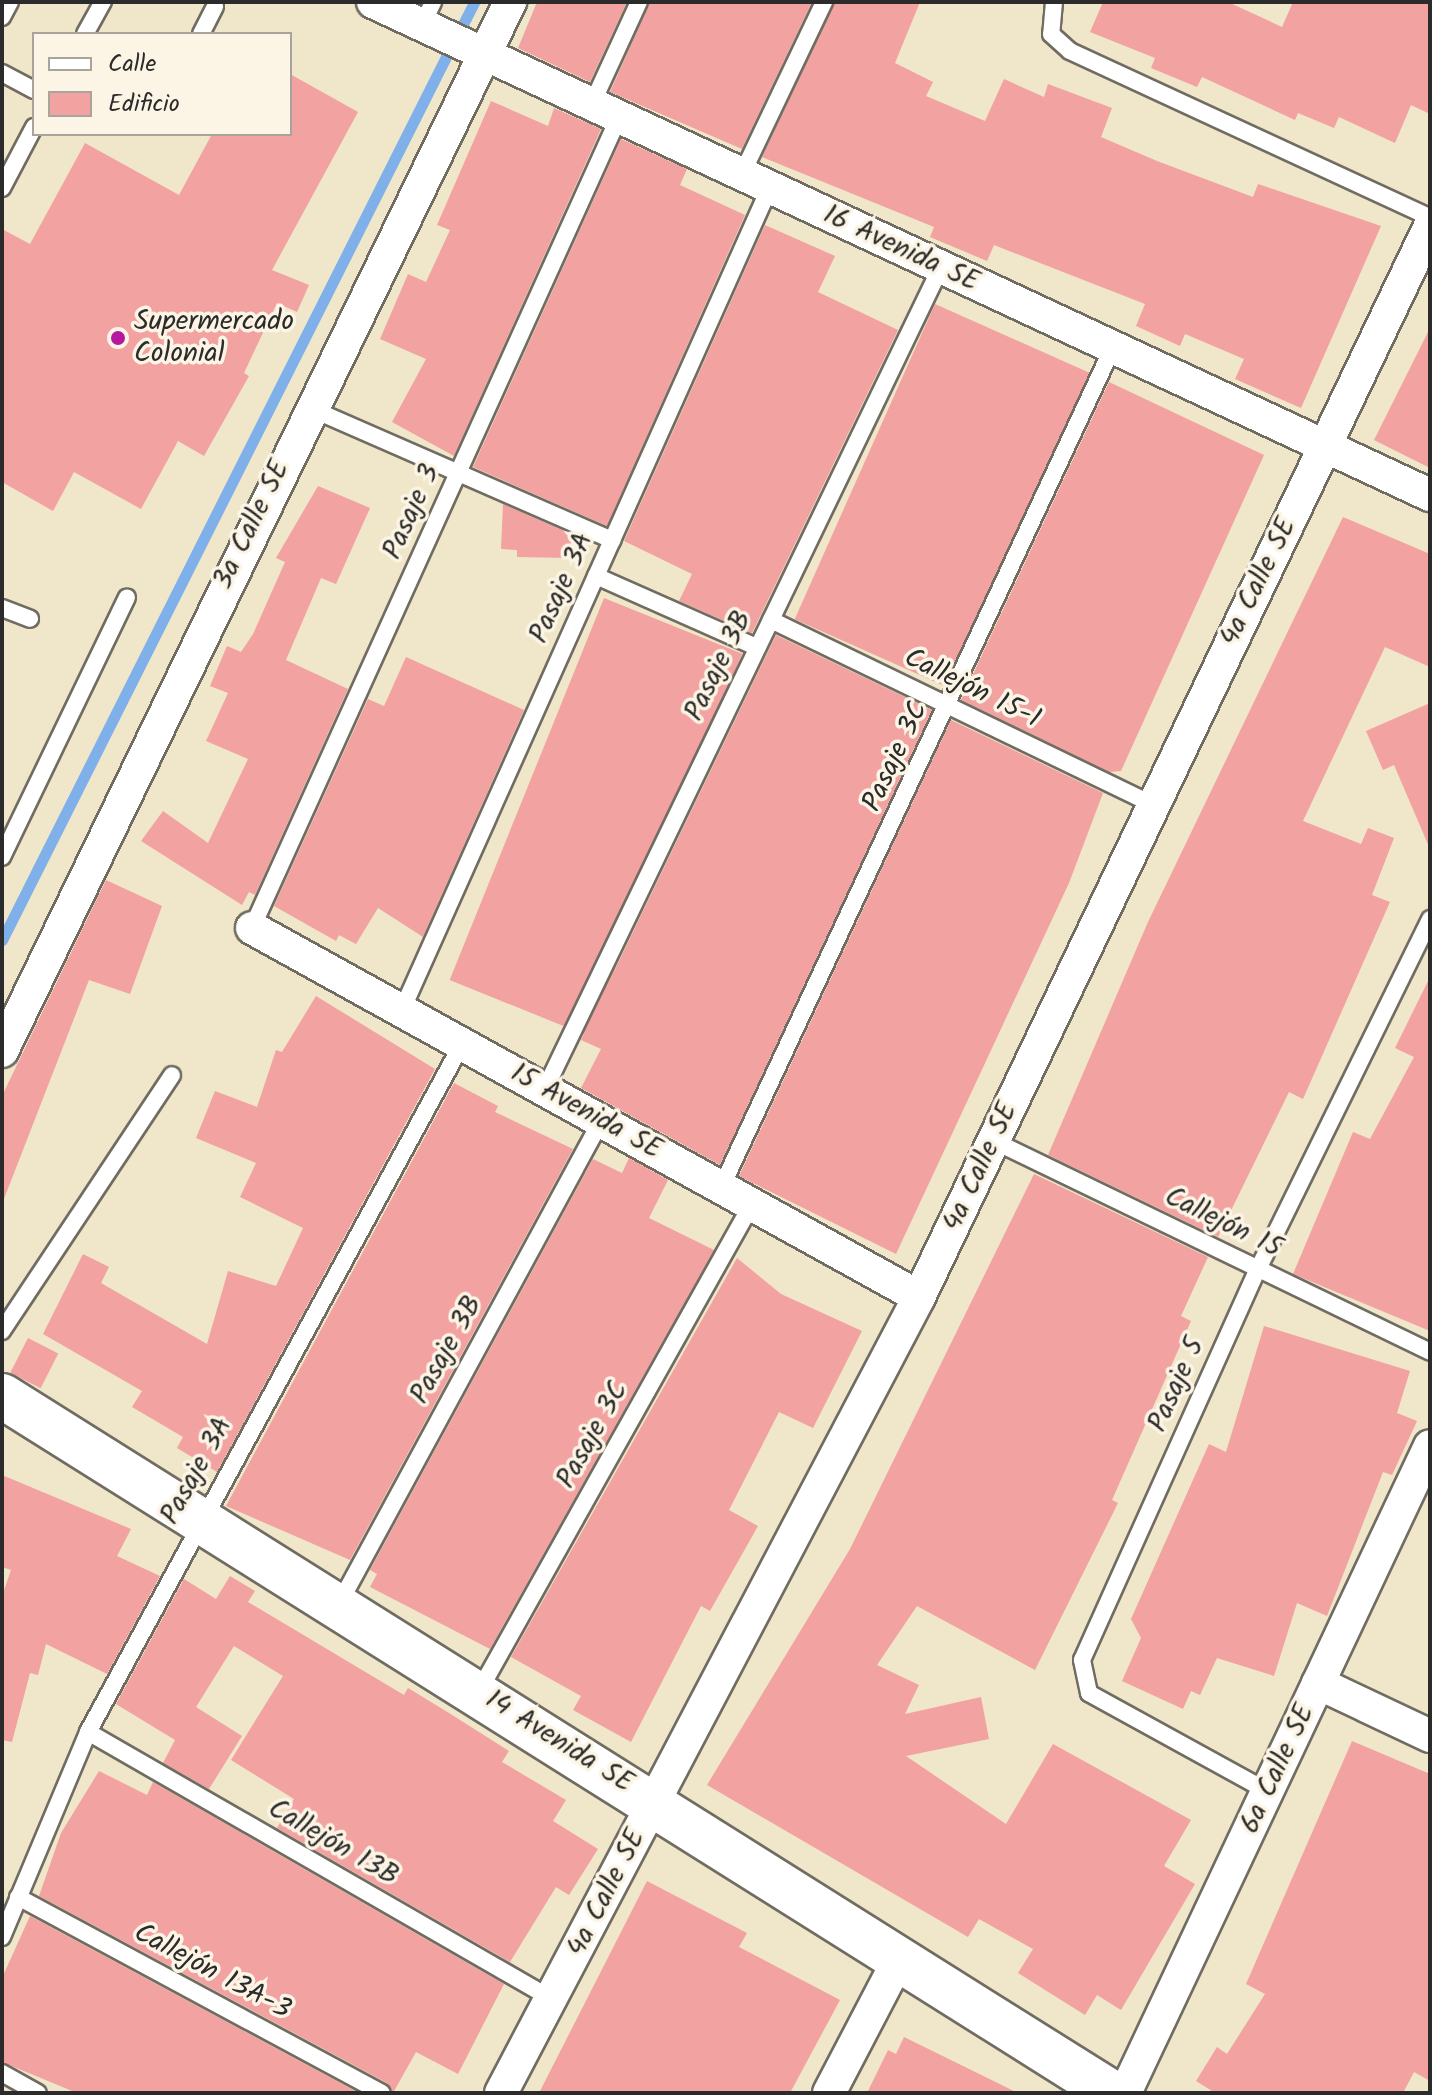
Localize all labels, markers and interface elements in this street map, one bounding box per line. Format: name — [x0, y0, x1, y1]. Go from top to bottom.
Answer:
legend — [32, 32, 292, 136]
text: Calle — [108, 45, 156, 84]
text: Edificio — [108, 85, 180, 124]
street label: 16 Avenida SE — [818, 198, 984, 300]
place label: Supermercado Colonial — [134, 305, 294, 371]
marker: Supermercado Colonial — [109, 329, 127, 347]
street label: 3a Calle SE — [206, 455, 298, 595]
street label: Pasaje 3 — [376, 459, 448, 565]
street label: 4a Calle SE — [1214, 512, 1304, 652]
street label: Pasaje 3A — [523, 528, 601, 648]
street label: Pasaje 3B — [678, 606, 760, 726]
street label: Callejón 15-1 — [898, 642, 1046, 736]
street label: Pasaje 3C — [856, 697, 936, 817]
street label: 15 Avenida SE — [505, 1057, 667, 1167]
street label: 4a Calle SE — [937, 1097, 1025, 1237]
street label: Callejón 15 — [1159, 1180, 1287, 1266]
street label: Pasaje 3B — [404, 1290, 490, 1410]
street label: Pasaje 5 — [1141, 1333, 1213, 1437]
street label: Pasaje 3C — [550, 1376, 636, 1494]
street label: Pasaje 3A — [154, 1412, 240, 1530]
street label: 14 Avenida SE — [479, 1683, 639, 1801]
street label: 6a Calle SE — [1233, 1699, 1323, 1839]
street label: Callejón 13B — [262, 1792, 404, 1894]
street label: 4a Calle SE — [561, 1824, 653, 1962]
street label: Callejón 13A-3 — [128, 1917, 296, 2027]

